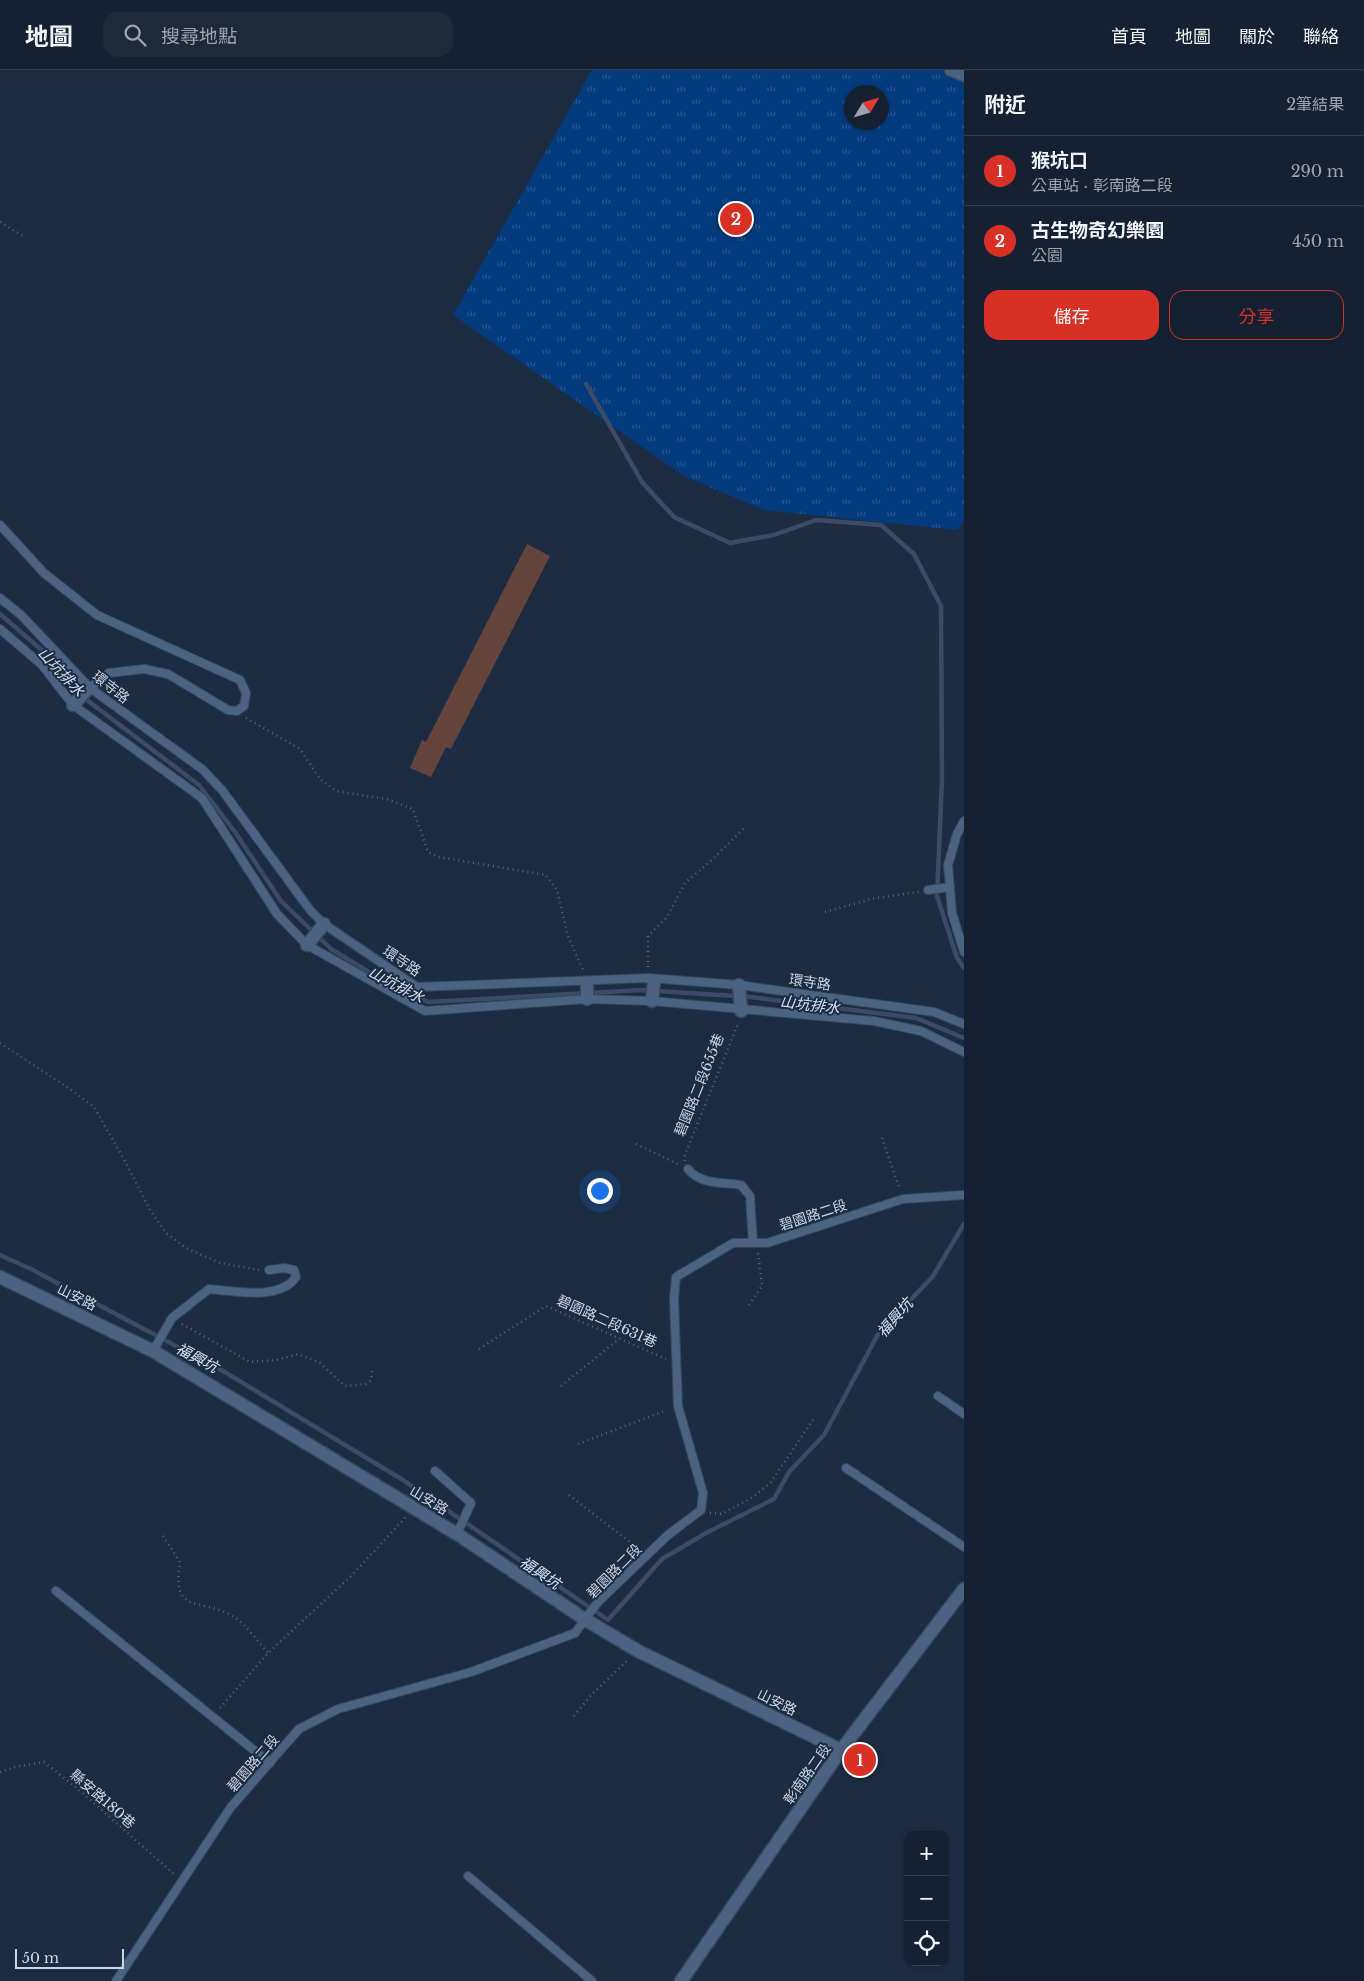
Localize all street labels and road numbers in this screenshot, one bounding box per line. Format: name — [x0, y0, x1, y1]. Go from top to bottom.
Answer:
street label: 環寺路 — [89, 667, 133, 707]
street label: 環寺路 — [380, 942, 424, 980]
street label: 環寺路 — [788, 970, 832, 994]
street label: 碧園路二段655巷 — [670, 1031, 728, 1139]
street label: 碧園路二段 — [777, 1196, 849, 1234]
street label: 山安路 — [54, 1280, 100, 1314]
street label: 碧園路二段631巷 — [554, 1291, 660, 1351]
street label: 山安路 — [406, 1481, 452, 1519]
street label: 碧園路二段 — [583, 1540, 645, 1602]
street label: 山安路 — [754, 1685, 800, 1719]
street label: 碧園路二段 — [223, 1731, 283, 1795]
street label: 彰南路二段 — [780, 1740, 834, 1808]
street label: 縣安路180巷 — [67, 1766, 139, 1832]

